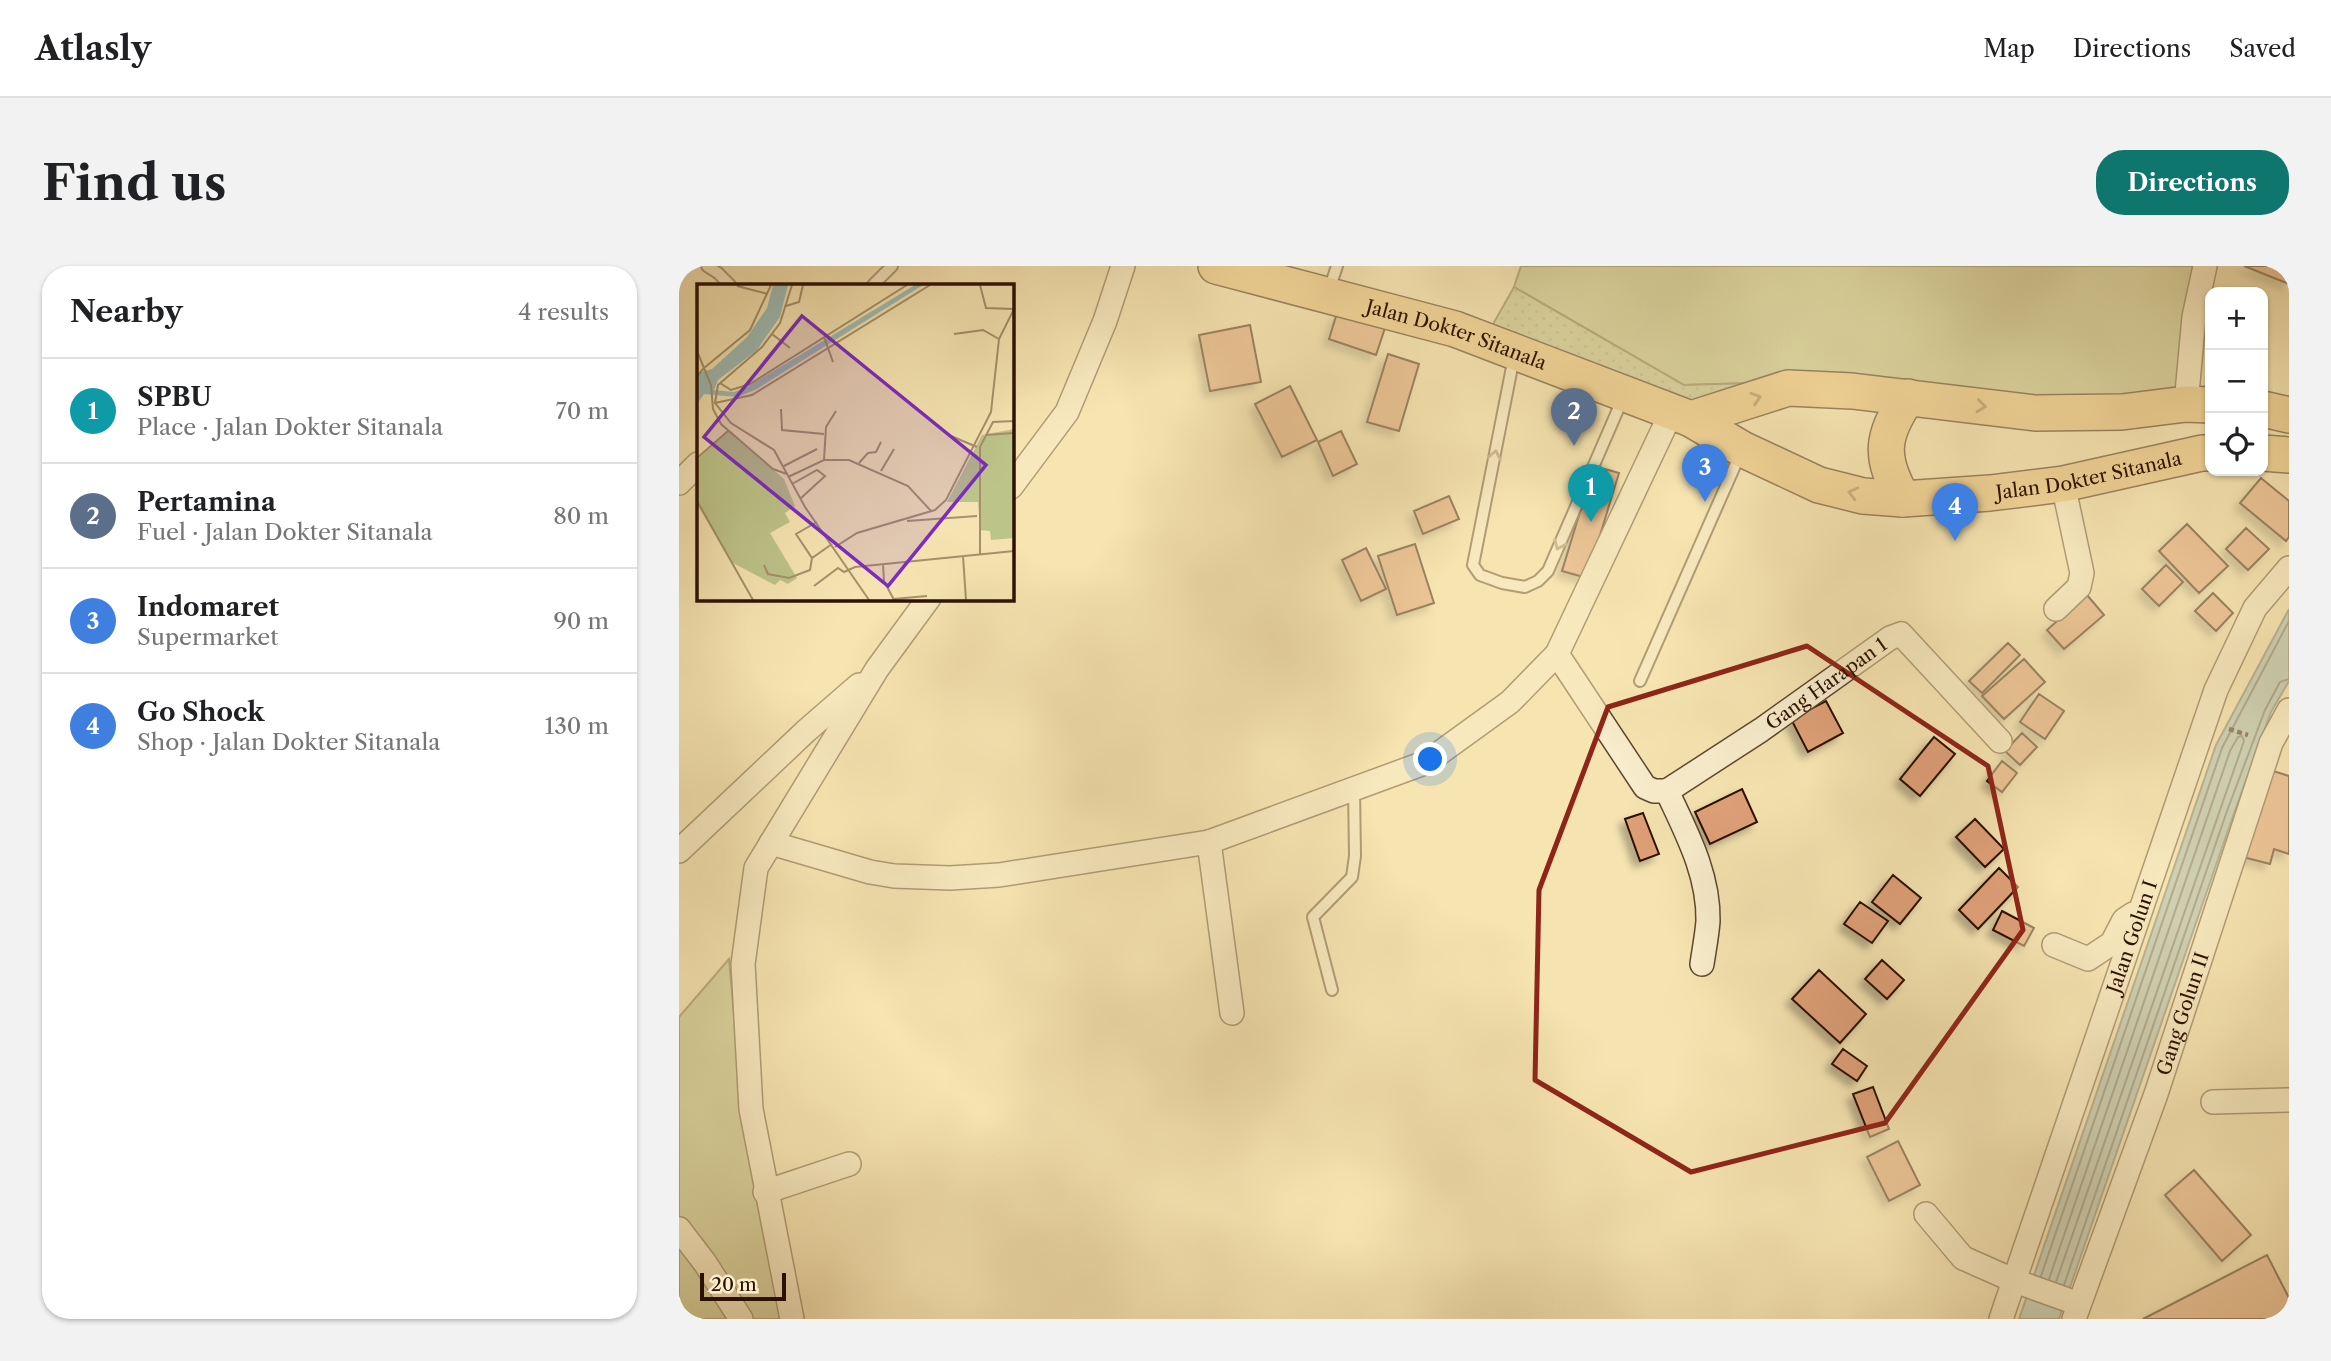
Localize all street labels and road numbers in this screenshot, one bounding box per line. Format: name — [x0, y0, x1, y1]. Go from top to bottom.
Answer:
street label: Jalan Dokter Sitanala — [1361, 294, 1550, 374]
street label: Jalan Dokter Sitanala — [1992, 446, 2184, 504]
street label: Gang Harapan 1 — [1761, 633, 1891, 735]
street label: Jalan Golun I — [2101, 877, 2162, 999]
street label: Gang Golun II — [2151, 949, 2213, 1078]

